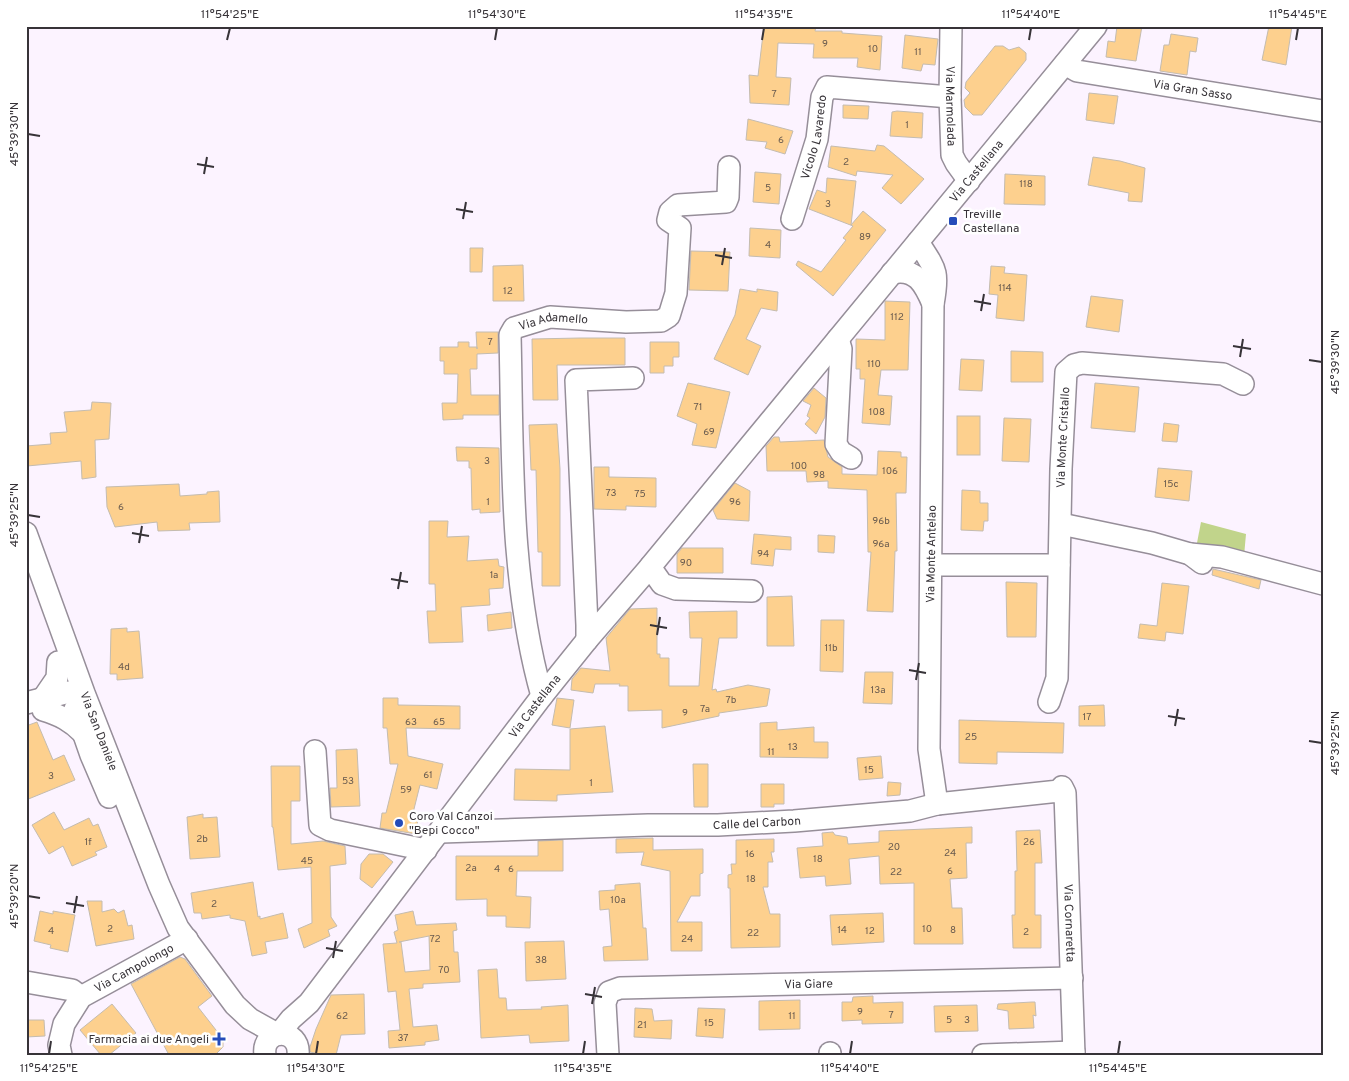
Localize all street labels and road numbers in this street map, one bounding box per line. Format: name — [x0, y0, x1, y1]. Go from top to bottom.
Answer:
street label: Via Marmolada — [941, 66, 959, 146]
street label: Via Gran Sasso — [1152, 76, 1234, 105]
street label: Vicolo Lavaredo — [798, 94, 831, 182]
street label: Via Castellana — [947, 137, 1008, 206]
street label: Via Adamello — [517, 310, 589, 335]
street label: Via Monte Cristallo — [1054, 386, 1074, 488]
street label: Via Monte Antelao — [923, 505, 941, 603]
street label: Via Castellana — [506, 672, 565, 742]
street label: Via San Daniele — [75, 690, 121, 773]
street label: Calle del Carbon — [713, 813, 802, 834]
street label: Via Cornaretta — [1059, 884, 1078, 962]
street label: Via Campolongo — [92, 941, 177, 997]
street label: Via Giare — [784, 976, 833, 993]

